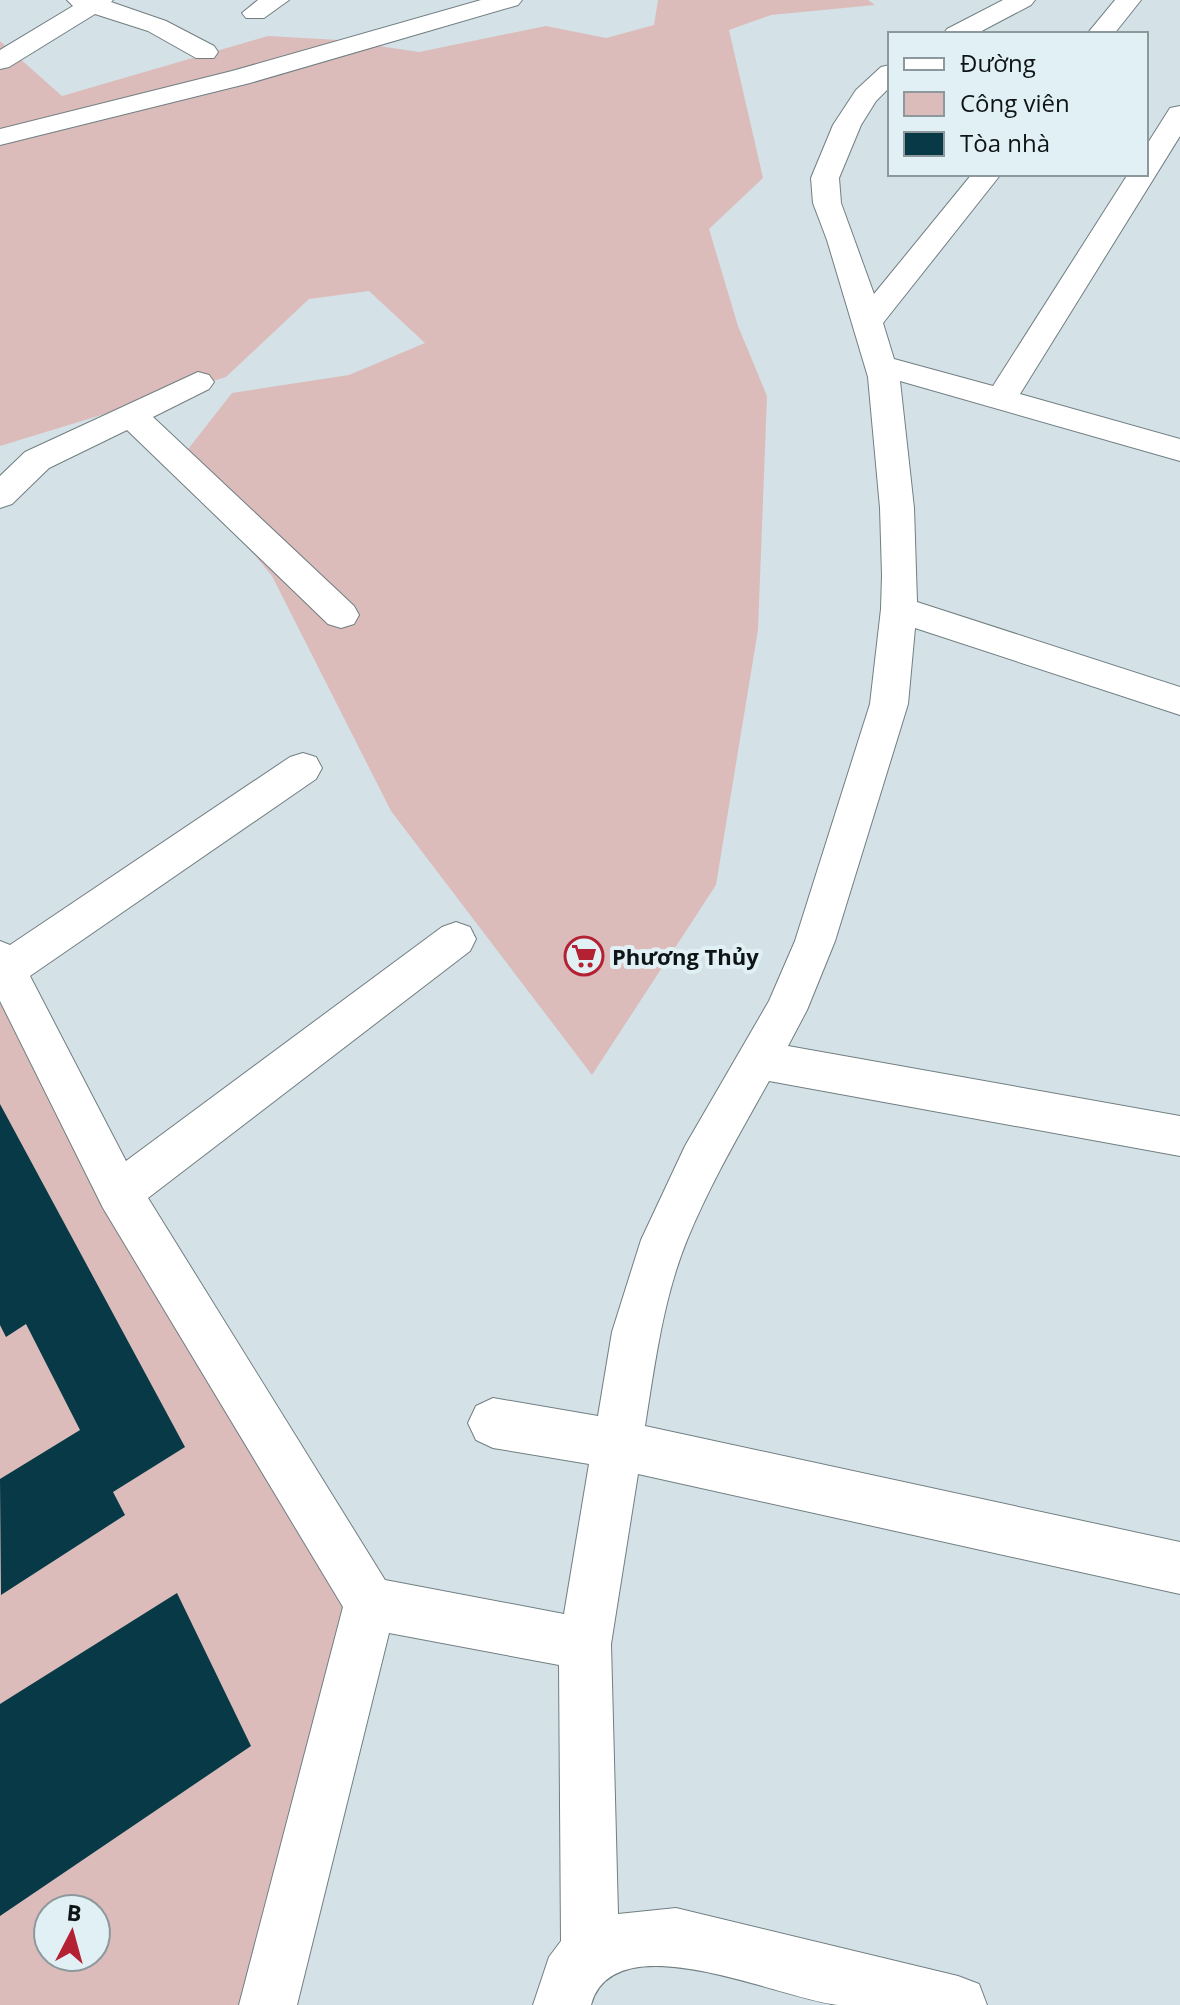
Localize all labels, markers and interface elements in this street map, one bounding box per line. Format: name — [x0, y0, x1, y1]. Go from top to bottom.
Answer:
legend — [888, 32, 1148, 176]
text: Đường — [960, 46, 1036, 79]
text: Công viên — [960, 86, 1070, 119]
text: Tòa nhà — [960, 126, 1050, 159]
supermarket icon: Phương Thủy — [563, 935, 605, 977]
place label: Phương Thủy — [612, 941, 759, 971]
north arrow — [32, 1893, 112, 1973]
text: B — [65, 1896, 83, 1928]

